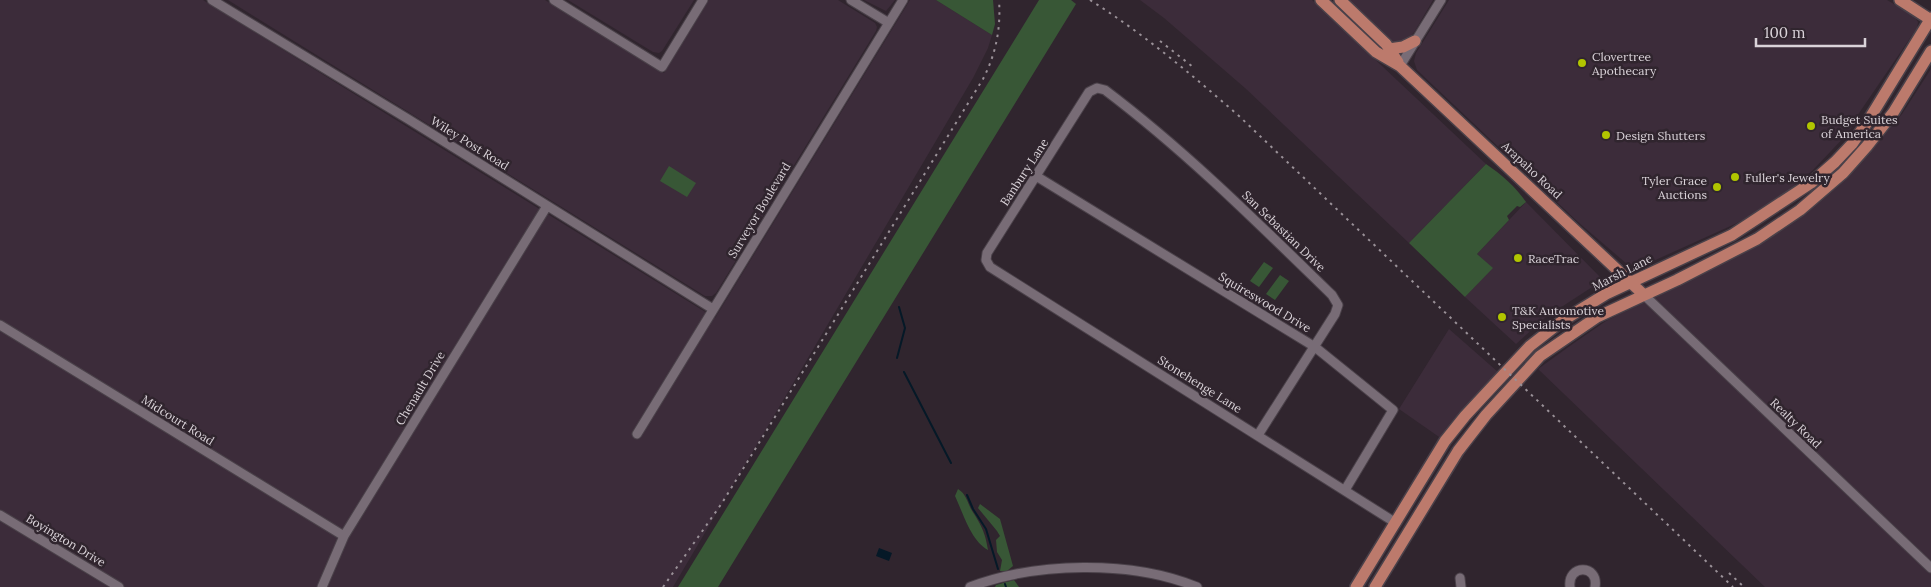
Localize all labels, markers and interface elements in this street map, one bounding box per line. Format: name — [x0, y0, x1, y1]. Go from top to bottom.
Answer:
scale bar — [1756, 15, 1865, 47]
text: 100 m — [1764, 23, 1805, 42]
place label: Clovertree Apothecary — [1591, 49, 1657, 78]
marker: Clovertree Apothecary — [1576, 57, 1588, 69]
place label: Budget Suites of America — [1821, 112, 1898, 141]
street label: Wiley Post Road — [428, 113, 512, 173]
marker: Budget Suites of America — [1805, 120, 1817, 132]
place label: Design Shutters — [1616, 128, 1706, 143]
marker: Design Shutters — [1600, 129, 1612, 141]
street label: Banbury Lane — [997, 135, 1052, 208]
street label: Arapaho Road — [1498, 137, 1565, 202]
street label: Surveyor Boulevard — [725, 159, 793, 261]
place label: Fuller's Jewelry — [1745, 170, 1830, 185]
marker: Fuller's Jewelry — [1729, 171, 1741, 183]
place label: Tyler Grace Auctions — [1642, 173, 1707, 202]
marker: Tyler Grace Auctions — [1711, 181, 1723, 193]
street label: San Sebastian Drive — [1239, 187, 1329, 275]
street label: Marsh Lane — [1589, 250, 1655, 294]
place label: RaceTrac — [1528, 251, 1579, 266]
marker: RaceTrac — [1512, 252, 1524, 264]
street label: Squireswood Drive — [1216, 268, 1314, 336]
place label: T&K Automotive Specialists — [1512, 303, 1604, 332]
marker: T&K Automotive Specialists — [1496, 311, 1508, 323]
street label: Chenault Drive — [392, 348, 448, 428]
street label: Stonehenge Lane — [1155, 352, 1245, 416]
street label: Midcourt Road — [139, 392, 217, 448]
street label: Realty Road — [1767, 395, 1825, 451]
street label: Boyington Drive — [24, 510, 109, 570]

